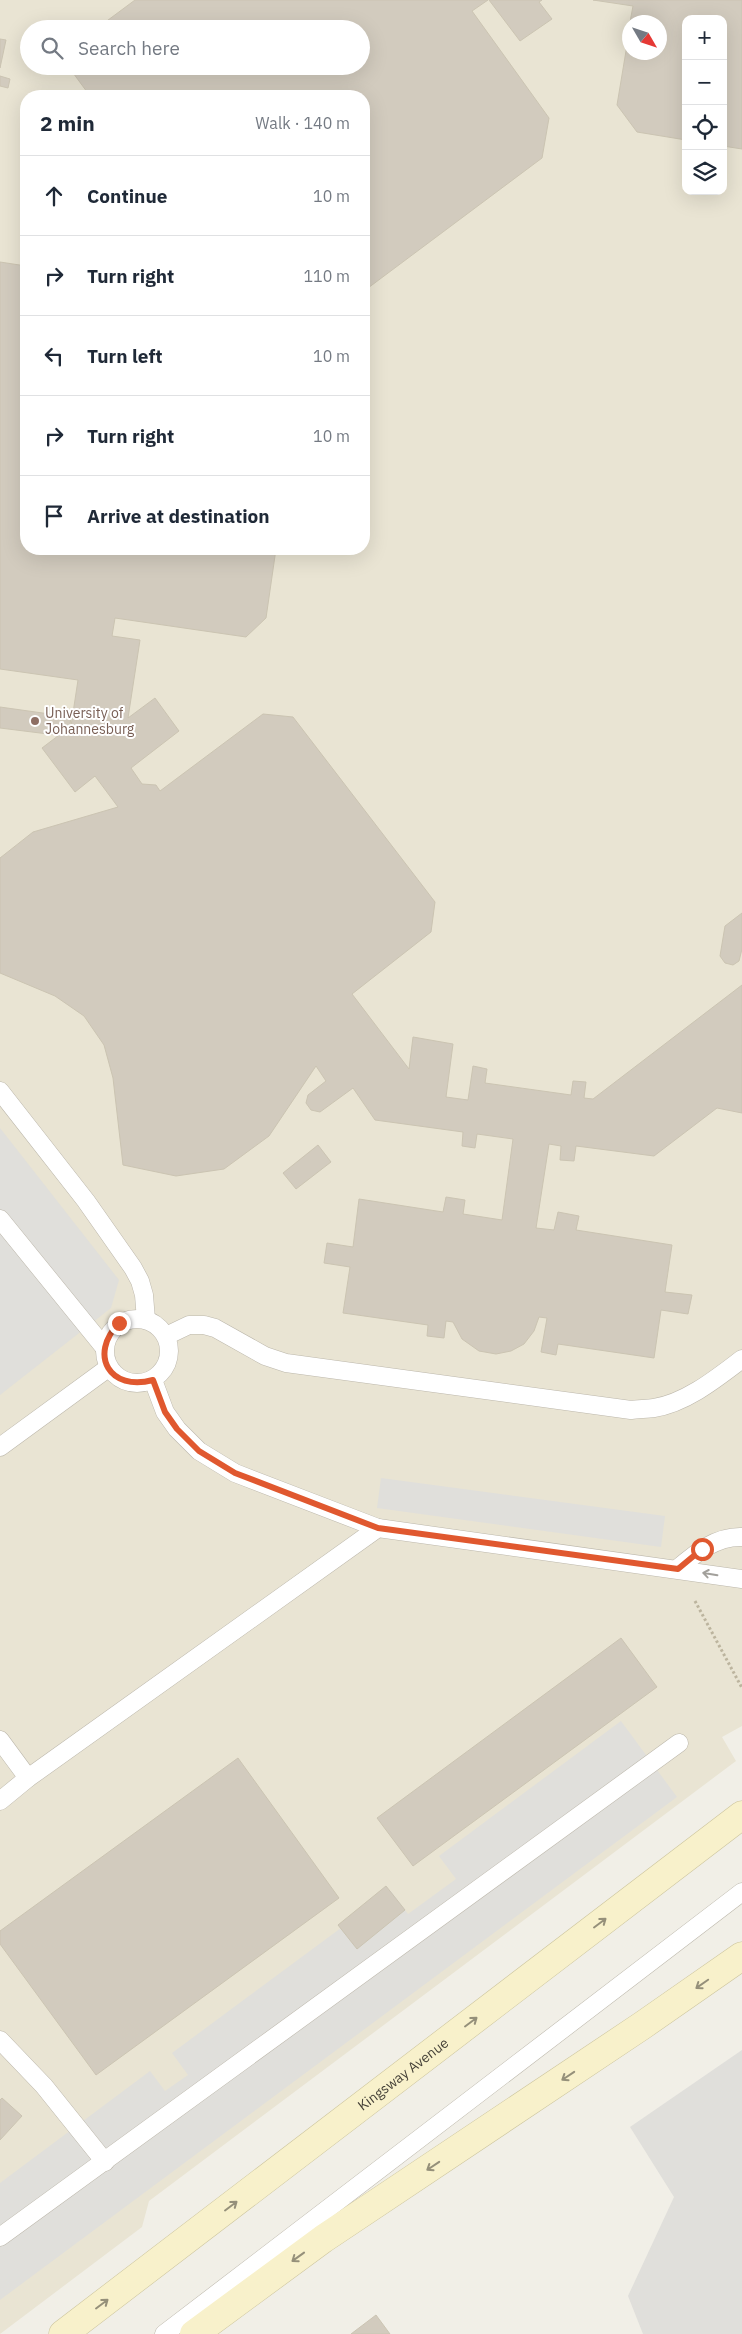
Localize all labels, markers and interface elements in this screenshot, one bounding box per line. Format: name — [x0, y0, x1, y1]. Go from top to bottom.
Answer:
north arrow — [622, 15, 667, 60]
map controls — [682, 15, 727, 195]
button: + — [682, 15, 727, 60]
search box — [20, 20, 370, 75]
icon: search — [38, 34, 66, 62]
text: Search here — [78, 36, 180, 60]
button: − — [682, 60, 727, 105]
button: locate — [682, 105, 727, 150]
text: 2 min — [40, 109, 95, 137]
text: Walk · 140 m — [255, 113, 350, 133]
button: layers — [682, 150, 727, 195]
icon: ahead — [40, 182, 68, 210]
text: Continue — [87, 184, 167, 208]
text: 10 m — [313, 186, 350, 206]
icon: right — [40, 262, 68, 290]
text: Turn right — [87, 264, 174, 288]
text: 110 m — [303, 266, 350, 286]
icon: left — [40, 342, 68, 370]
text: Turn left — [87, 344, 163, 368]
text: 10 m — [313, 346, 350, 366]
icon: right — [40, 422, 68, 450]
text: Turn right — [87, 424, 174, 448]
text: 10 m — [313, 426, 350, 446]
icon: arrive — [40, 502, 68, 530]
text: Arrive at destination — [87, 504, 270, 528]
place label: University of Johannesburg — [45, 704, 135, 738]
marker: University of Johannesburg — [29, 715, 41, 727]
route end — [108, 1312, 131, 1335]
route start — [691, 1538, 714, 1561]
one-way arrow — [702, 1569, 718, 1579]
one-way arrow — [593, 1917, 606, 1928]
one-way arrow — [695, 1979, 709, 1989]
one-way arrow — [464, 2016, 477, 2027]
street label: Kingsway Avenue — [354, 2033, 452, 2115]
one-way arrow — [561, 2071, 575, 2081]
one-way arrow — [426, 2161, 440, 2172]
one-way arrow — [224, 2200, 237, 2211]
one-way arrow — [292, 2252, 305, 2263]
one-way arrow — [95, 2299, 108, 2310]

